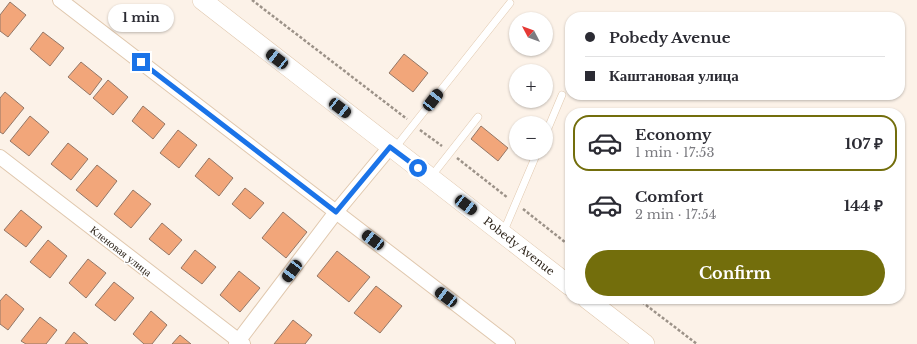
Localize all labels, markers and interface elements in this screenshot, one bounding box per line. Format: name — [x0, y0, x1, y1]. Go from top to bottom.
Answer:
callout: 1 min — [108, 4, 174, 32]
text: 1 min — [122, 9, 160, 26]
north arrow — [509, 12, 553, 56]
map controls — [509, 12, 553, 160]
text: Pobedy Avenue — [609, 28, 730, 47]
car — [264, 47, 290, 71]
route end — [132, 53, 150, 71]
button: + — [509, 64, 553, 108]
text: Каштановая улица — [609, 66, 739, 85]
car — [421, 87, 445, 113]
car — [327, 96, 353, 120]
button: − — [509, 116, 553, 160]
icon: car — [587, 125, 623, 161]
text: Economy — [635, 125, 712, 144]
text: 107 ₽ — [845, 134, 883, 153]
text: 1 min · 17:53 — [635, 144, 714, 161]
route start — [409, 159, 427, 177]
icon: car — [587, 187, 623, 223]
text: Comfort — [635, 187, 703, 206]
car — [453, 193, 479, 217]
text: 144 ₽ — [844, 196, 883, 215]
text: 2 min · 17:54 — [635, 206, 716, 223]
street label: Pobedy Avenue — [481, 214, 557, 278]
street label: Кленовая улица — [87, 223, 155, 279]
car — [360, 228, 386, 252]
button: Confirm — [585, 250, 885, 296]
car — [280, 258, 304, 284]
car — [433, 285, 459, 309]

